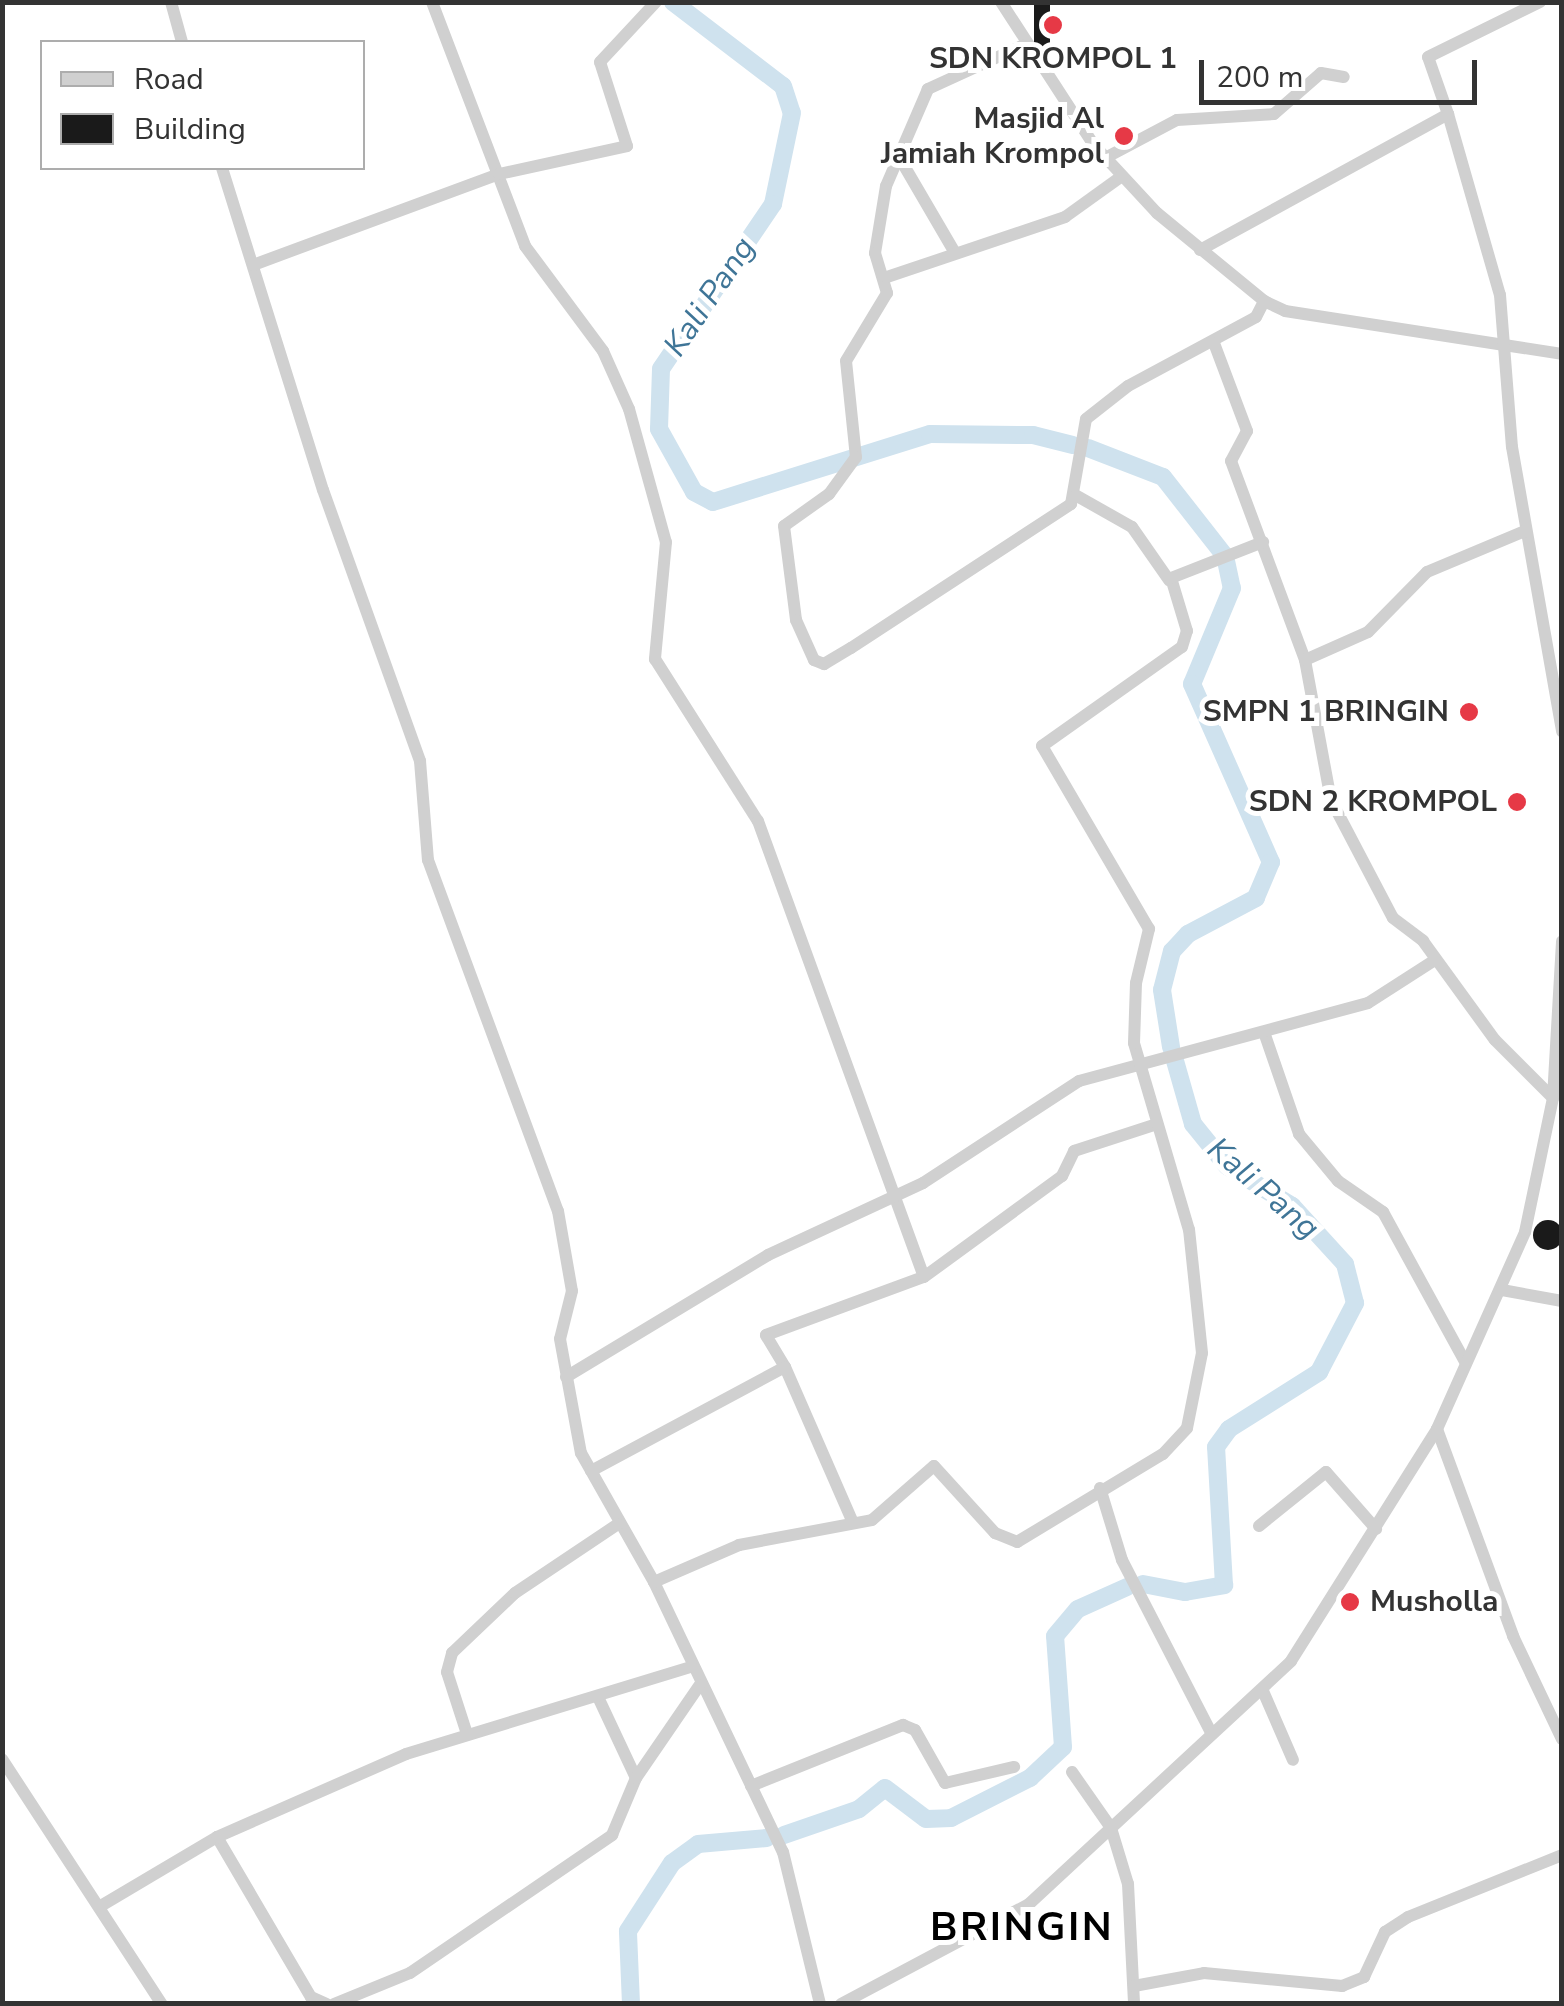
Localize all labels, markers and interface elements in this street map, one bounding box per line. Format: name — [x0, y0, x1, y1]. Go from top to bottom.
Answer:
marker: SDN KROMPOL 1 — [1042, 14, 1064, 36]
legend — [40, 40, 365, 170]
scale bar — [1204, 40, 1482, 102]
place label: SDN KROMPOL 1 — [929, 41, 1177, 77]
text: 200 m — [1216, 57, 1303, 98]
text: Road — [134, 59, 204, 100]
place label: Masjid Al Jamiah Krompol — [881, 101, 1104, 172]
text: Building — [134, 109, 246, 150]
marker: Masjid Al Jamiah Krompol — [1113, 125, 1135, 147]
water label: Kali Pang — [656, 230, 764, 364]
place label: SMPN 1 BRINGIN — [1203, 694, 1449, 730]
marker: SMPN 1 BRINGIN — [1458, 701, 1480, 723]
place label: SDN 2 KROMPOL — [1249, 784, 1497, 820]
marker: SDN 2 KROMPOL — [1506, 791, 1528, 813]
water label: Kali Pang — [1199, 1130, 1327, 1248]
place label: Musholla — [1370, 1584, 1498, 1620]
marker: Musholla — [1339, 1591, 1361, 1613]
district label: BRINGIN — [930, 1903, 1114, 1951]

